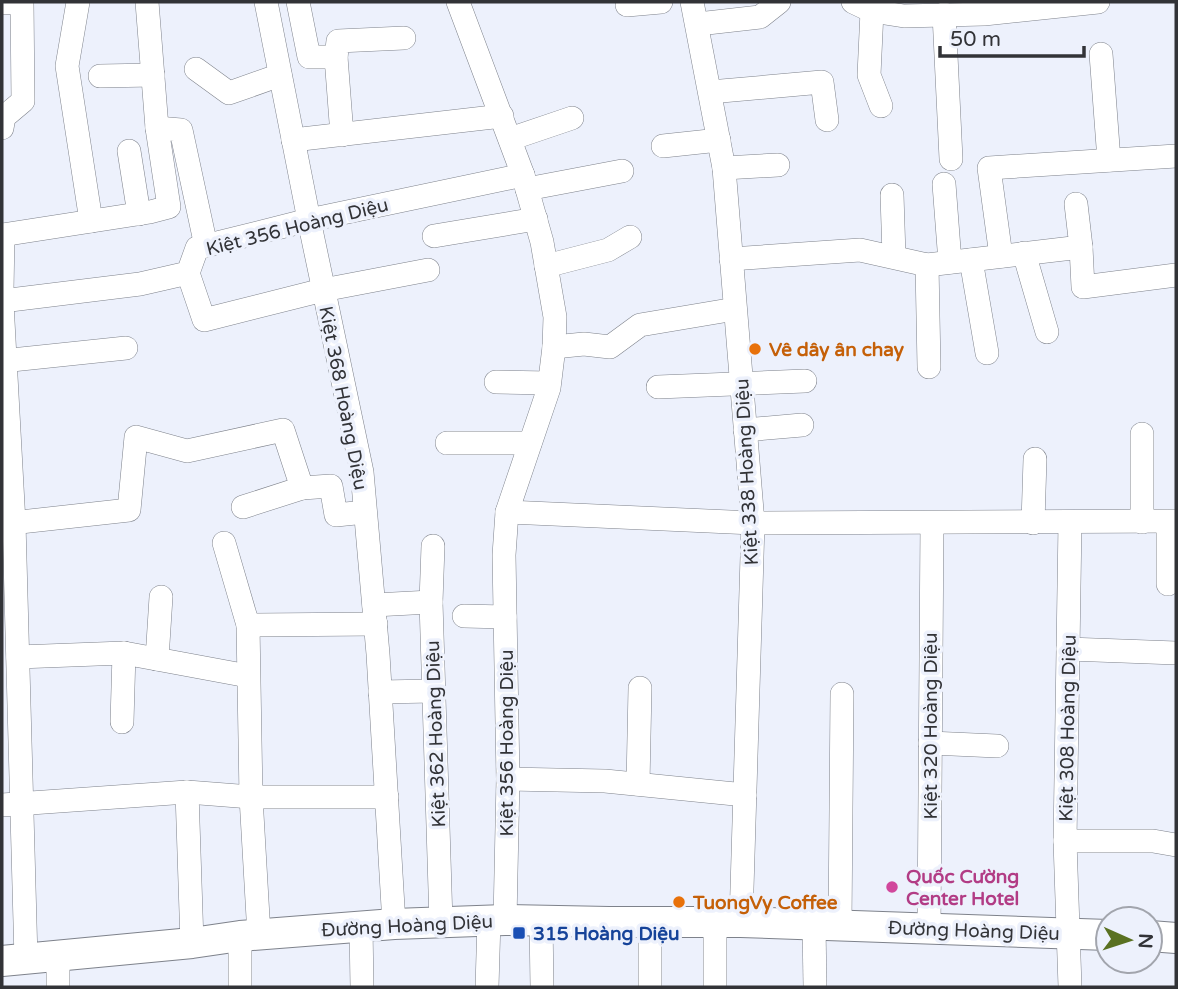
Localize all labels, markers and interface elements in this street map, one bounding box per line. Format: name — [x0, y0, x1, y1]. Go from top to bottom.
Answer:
scale bar — [940, 14, 1084, 58]
text: 50 m — [950, 27, 1001, 52]
street label: Kiệt 356 Hoàng Diệu — [204, 194, 391, 260]
street label: Kiệt 368 Hoàng Diệu — [314, 304, 372, 492]
place label: Vê dây ân chay — [769, 339, 905, 362]
marker: Vê dây ân chay — [747, 341, 763, 357]
street label: Kiệt 338 Hoàng Diệu — [731, 378, 763, 566]
street label: Kiệt 320 Hoàng Diệu — [920, 632, 942, 820]
street label: Kiệt 308 Hoàng Diệu — [1055, 634, 1081, 822]
street label: Kiệt 362 Hoàng Diệu — [422, 640, 450, 828]
street label: Kiệt 356 Hoàng Diệu — [496, 649, 518, 837]
place label: Quốc Cường Center Hotel — [906, 866, 1019, 910]
marker: Quốc Cường Center Hotel — [884, 879, 900, 895]
place label: TuongVy Coffee — [692, 892, 838, 915]
marker: TuongVy Coffee — [671, 894, 687, 910]
north arrow — [1094, 905, 1164, 975]
street label: Đường Hoàng Diệu — [321, 911, 494, 941]
street label: Đường Hoàng Diệu — [888, 917, 1060, 945]
place label: 315 Hoàng Diệu — [533, 923, 680, 946]
marker: 315 Hoàng Diệu — [511, 925, 527, 941]
text: N — [1134, 933, 1156, 949]

